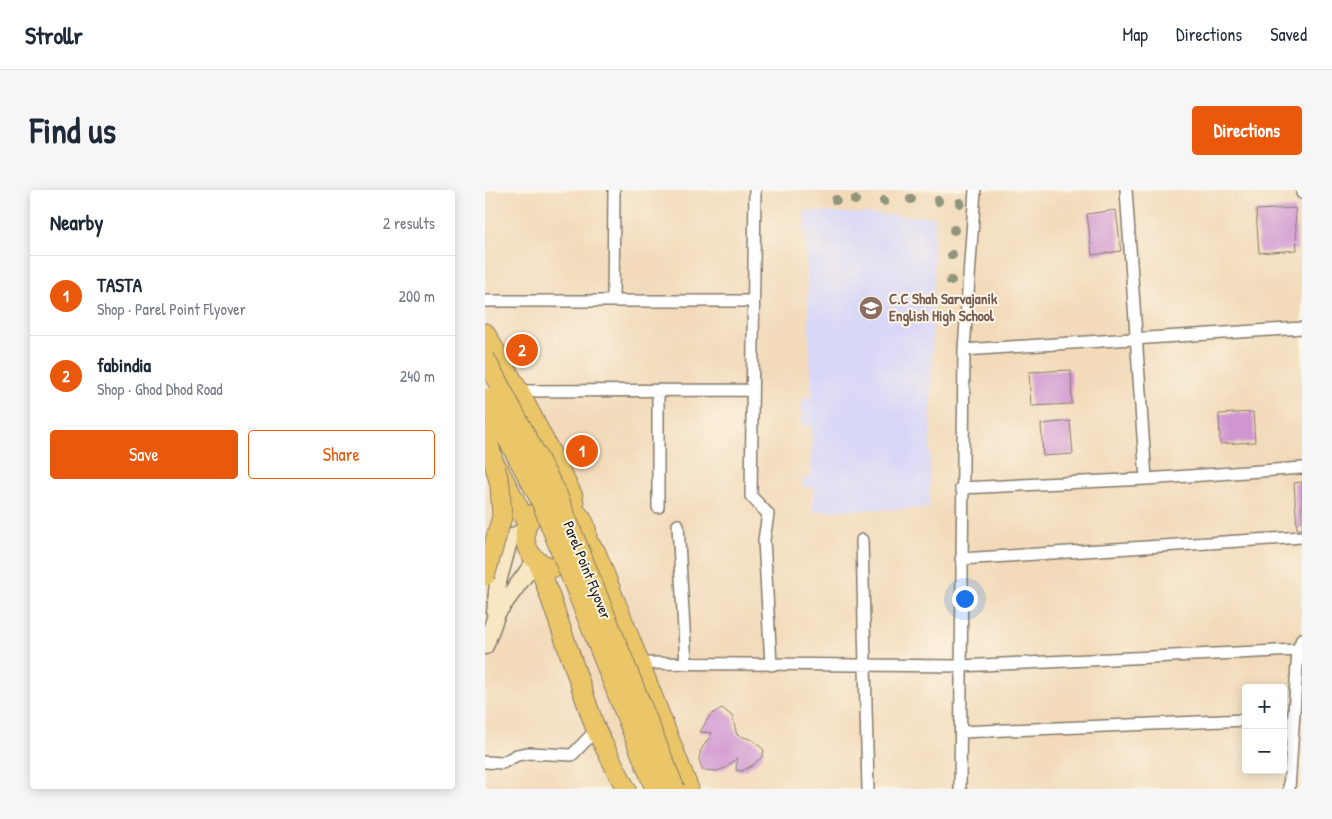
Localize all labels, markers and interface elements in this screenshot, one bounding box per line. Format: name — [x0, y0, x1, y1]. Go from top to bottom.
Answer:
text: Strollr — [25, 19, 83, 51]
text: Map — [1123, 22, 1148, 47]
text: Directions — [1176, 22, 1242, 47]
text: Saved — [1270, 22, 1307, 47]
button: Directions — [1192, 106, 1302, 155]
text: Find us — [30, 107, 116, 154]
text: Nearby — [50, 208, 103, 237]
text: 2 results — [383, 212, 435, 234]
text: TASTA — [97, 272, 142, 298]
text: 1 — [63, 285, 69, 307]
text: 200 m — [399, 285, 435, 307]
place label: C.C Shah Sarvajanik English High School — [889, 288, 998, 327]
school or university icon: C.C Shah Sarvajanik English High School — [858, 295, 884, 321]
text: Shop · Parel Point Flyover — [97, 298, 246, 320]
pin: 2 — [506, 331, 538, 369]
text: fabindia — [97, 352, 151, 378]
text: 2 — [62, 365, 70, 387]
text: 240 m — [400, 365, 435, 387]
text: Shop · Ghod Dhod Road — [97, 378, 223, 400]
button: Save — [50, 430, 238, 479]
button: Share — [248, 430, 435, 479]
pin: 1 — [566, 432, 598, 470]
street label: Parel Point Flyover — [558, 518, 617, 622]
your location — [952, 586, 978, 612]
map controls — [1242, 684, 1287, 774]
button: + — [1242, 684, 1287, 729]
button: − — [1242, 729, 1287, 774]

